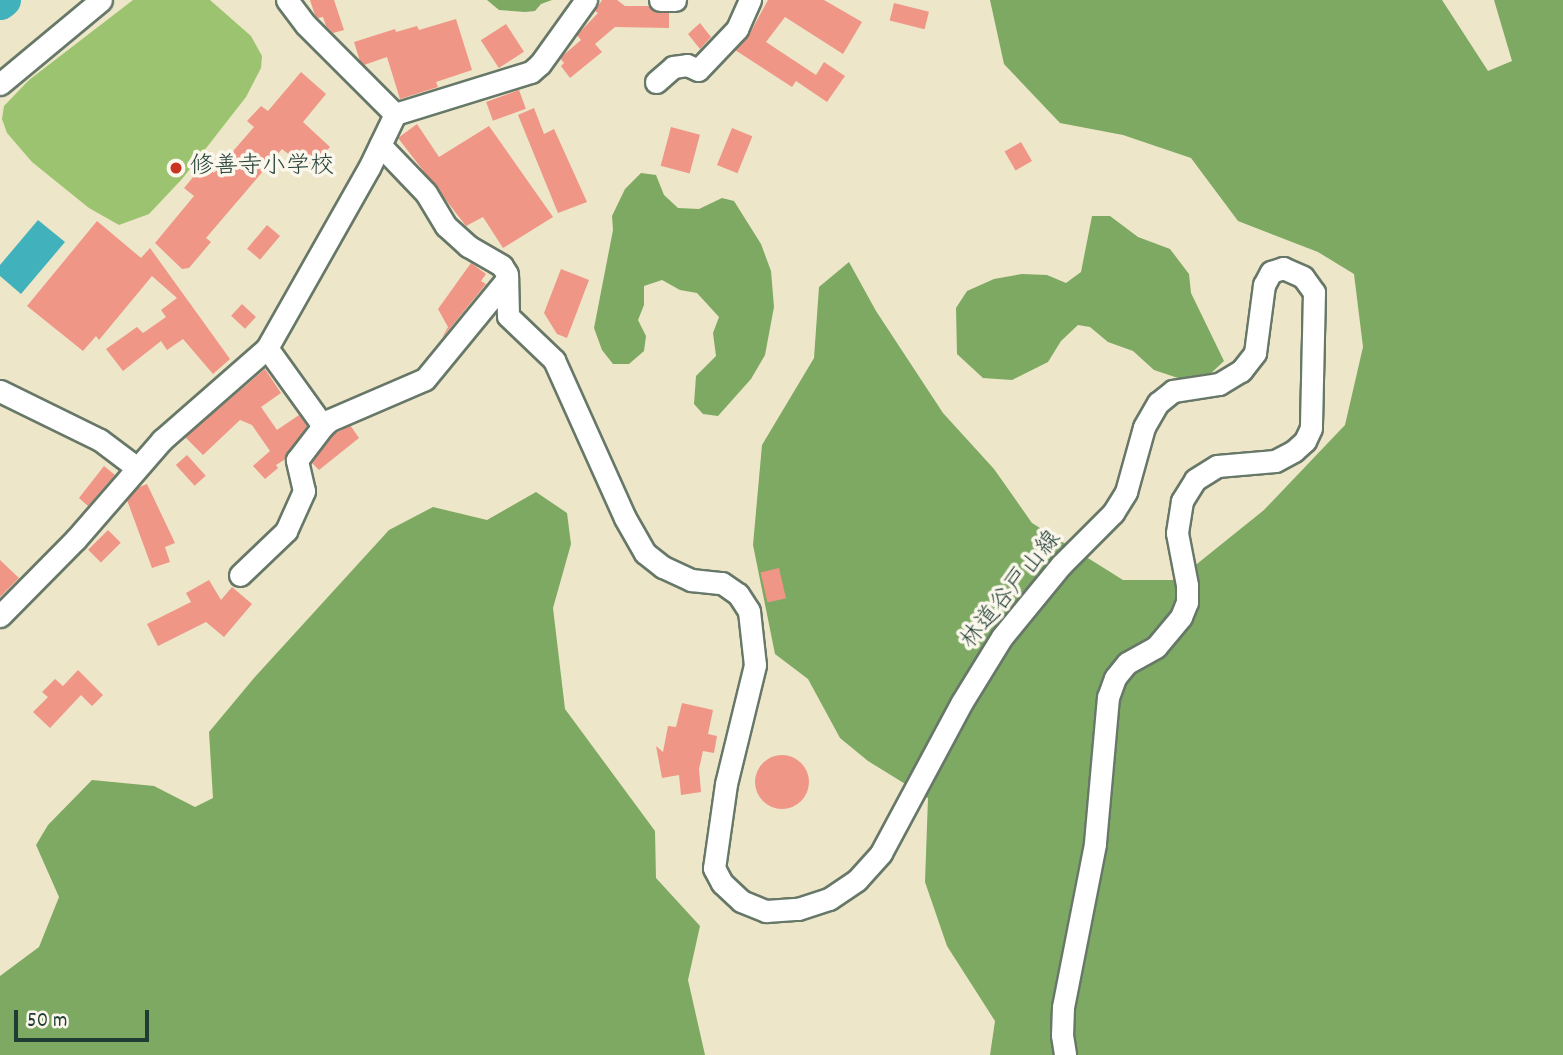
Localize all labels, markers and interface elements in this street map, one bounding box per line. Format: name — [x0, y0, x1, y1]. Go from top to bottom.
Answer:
place label: 修善寺小学校 — [190, 154, 334, 182]
marker: 修善寺小学校 — [168, 160, 184, 176]
street label: 林道谷戸山線 — [955, 526, 1069, 656]
scale bar — [18, 996, 152, 1040]
text: 50 m — [27, 1007, 67, 1037]

